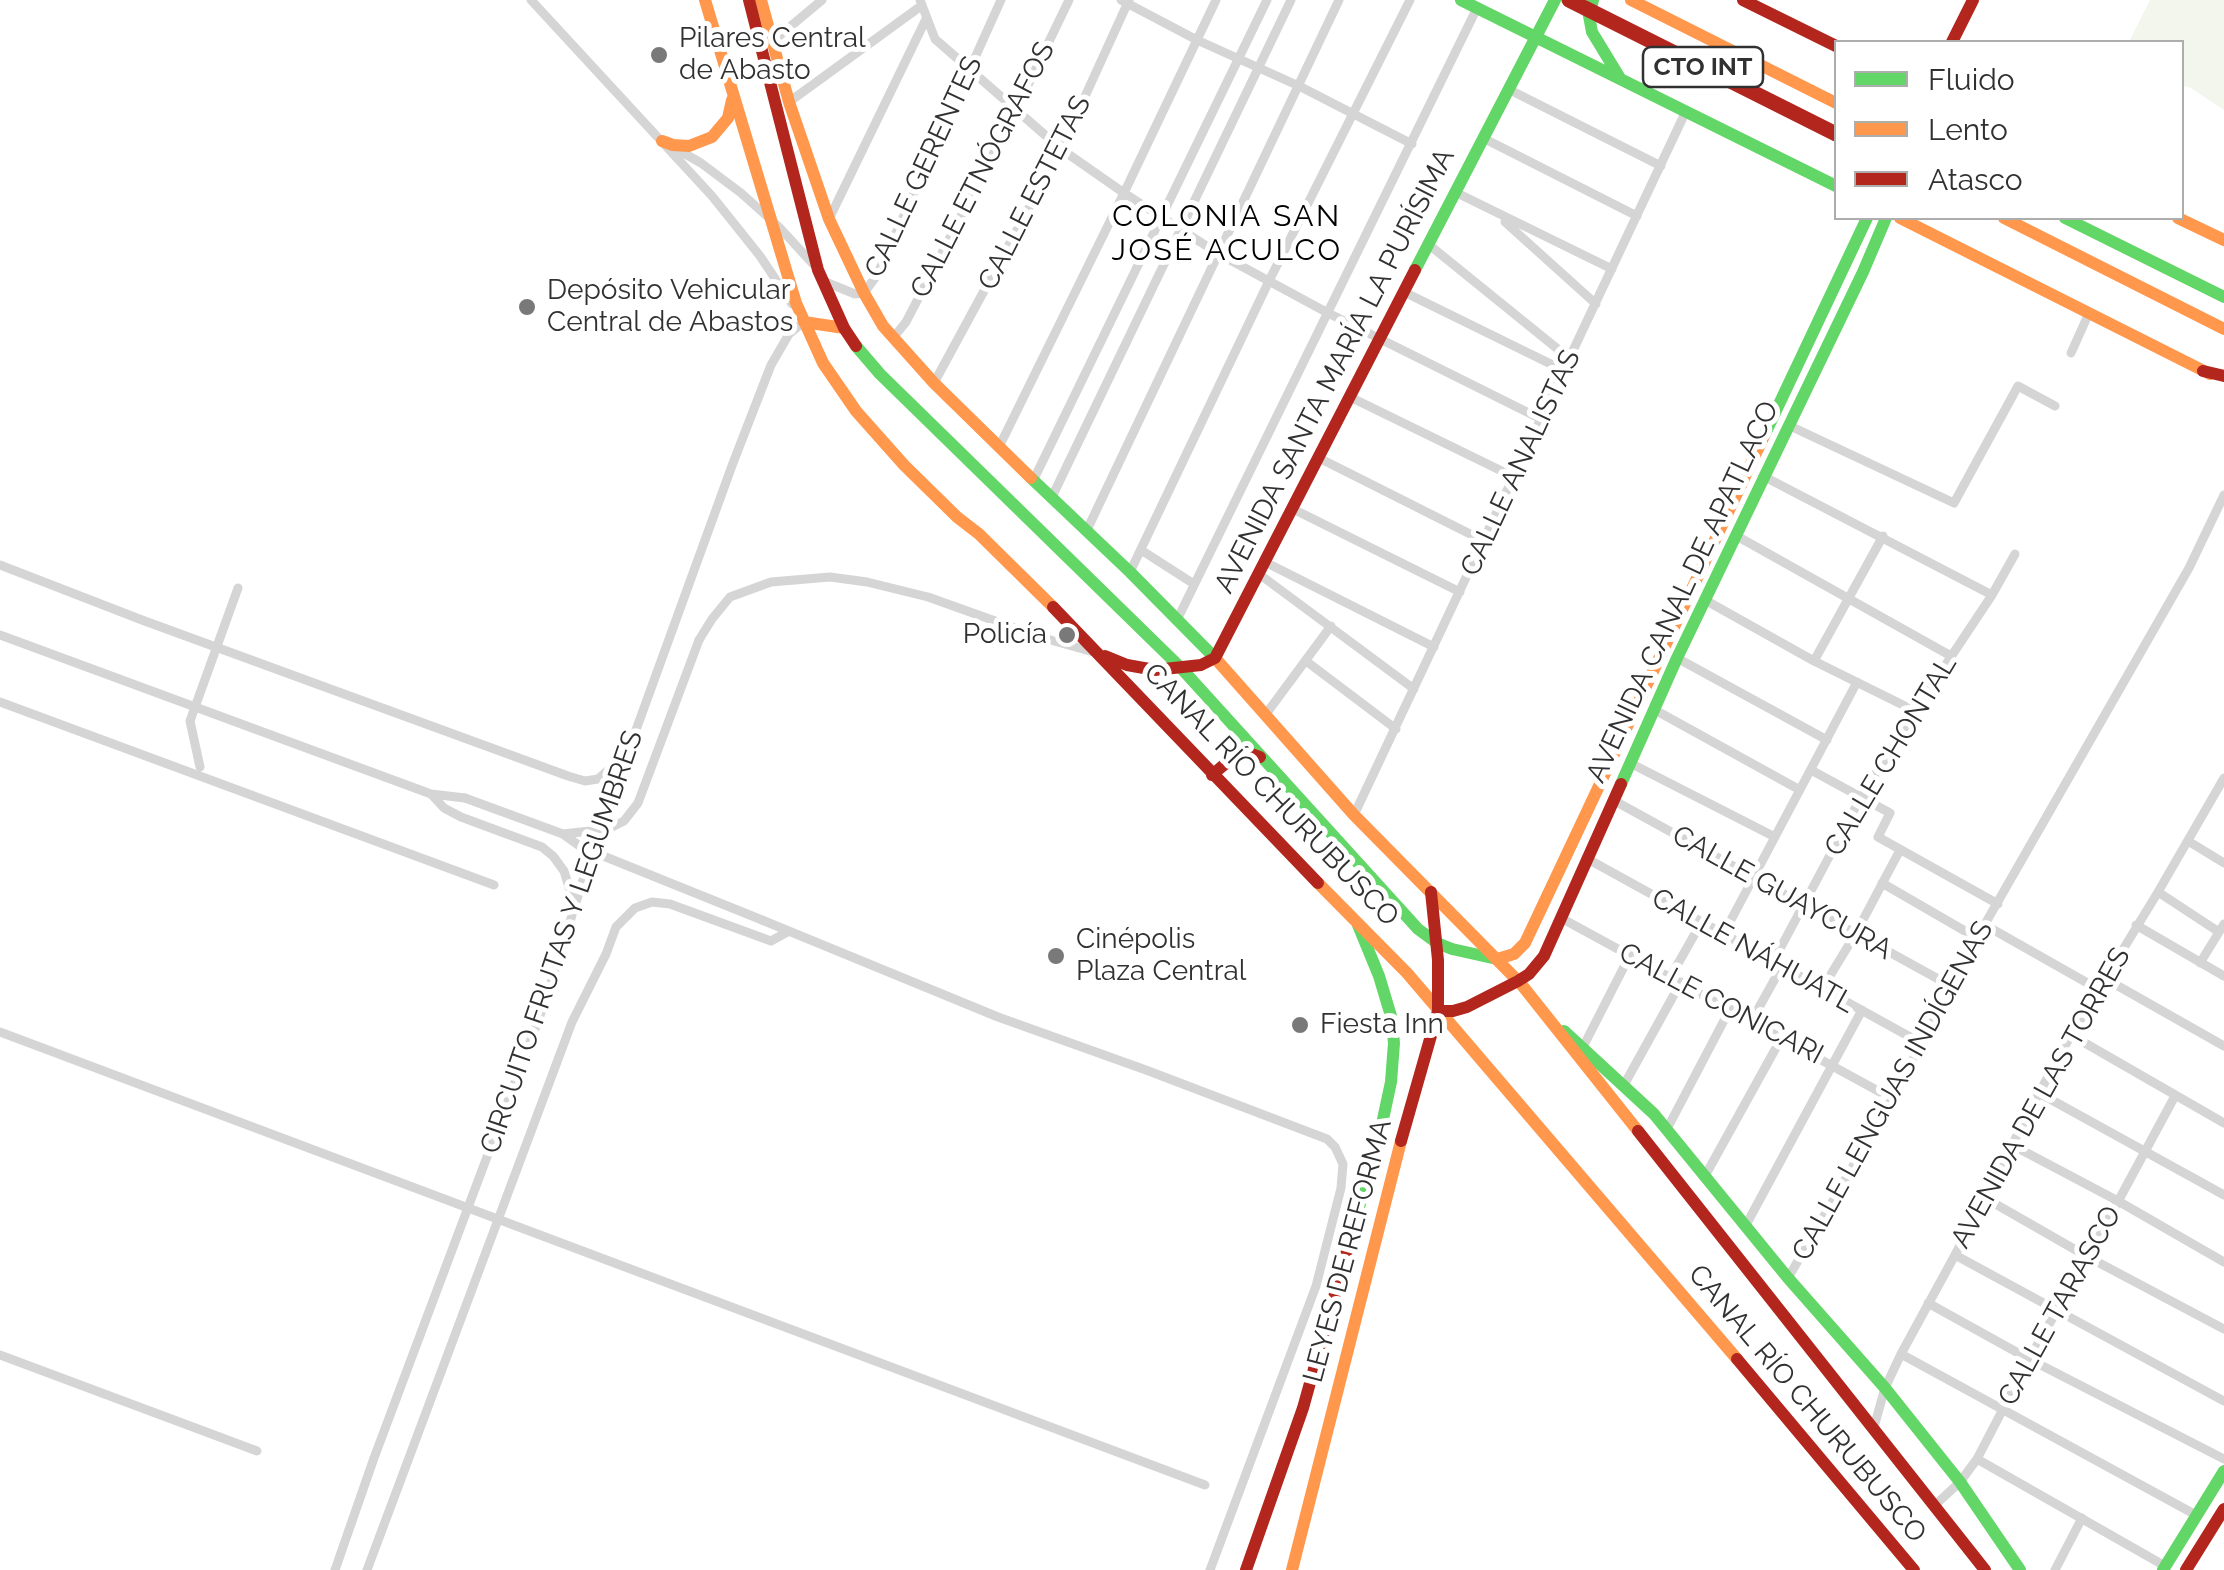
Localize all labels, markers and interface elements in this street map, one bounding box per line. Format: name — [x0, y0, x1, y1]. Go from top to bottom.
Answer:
place label: Pilares Central de Abasto — [679, 22, 866, 88]
street label: CALLE ETNÓGRAFOS — [904, 36, 1062, 304]
legend — [1834, 40, 2184, 220]
marker: Pilares Central de Abasto — [648, 44, 670, 66]
road number: CTO INT — [1643, 47, 1763, 87]
street label: CALLE GERENTES — [858, 51, 990, 283]
text: Fluido — [1928, 62, 2015, 97]
street label: CALLE ESTETAS — [972, 90, 1098, 296]
text: Lento — [1928, 112, 2008, 147]
street label: AVENIDA SANTA MARÍA LA PURÍSIMA — [1208, 143, 1462, 599]
text: Atasco — [1928, 162, 2023, 197]
district label: COLONIA SAN JOSÉ ACULCO — [1112, 199, 1342, 270]
place label: Depósito Vehicular Central de Abastos — [547, 274, 793, 340]
marker: Depósito Vehicular Central de Abastos — [516, 296, 538, 318]
street label: CALLE ANALISTAS — [1454, 345, 1588, 581]
street label: AVENIDA CANAL DE APATLACO — [1580, 396, 1786, 788]
place label: Policía — [963, 618, 1047, 652]
marker: Policía — [1056, 624, 1078, 646]
street label: CALLE CHONTAL — [1818, 650, 1964, 862]
street label: CANAL RÍO CHURUBUSCO — [1136, 657, 1406, 933]
street label: CIRCUITO FRUTAS Y LEGUMBRES — [474, 726, 650, 1158]
street label: CALLE GUAYCURA — [1666, 819, 1898, 967]
street label: CALLE NÁHUATL — [1646, 881, 1860, 1021]
street label: CALLE LENGUAS INDÍGENAS — [1786, 915, 2000, 1267]
place label: Cinépolis Plaza Central — [1076, 923, 1246, 989]
street label: CALLE CONICARI — [1613, 936, 1829, 1072]
street label: AVENIDA DE LAS TORRES — [1944, 942, 2138, 1254]
marker: Cinépolis Plaza Central — [1045, 945, 1067, 967]
place label: Fiesta Inn — [1320, 1008, 1444, 1042]
marker: Fiesta Inn — [1289, 1014, 1311, 1036]
street label: LEYES DE REFORMA — [1297, 1116, 1399, 1386]
street label: CALLE TARASCO — [1991, 1200, 2129, 1412]
street label: CANAL RÍO CHURUBUSCO — [1681, 1258, 1933, 1550]

